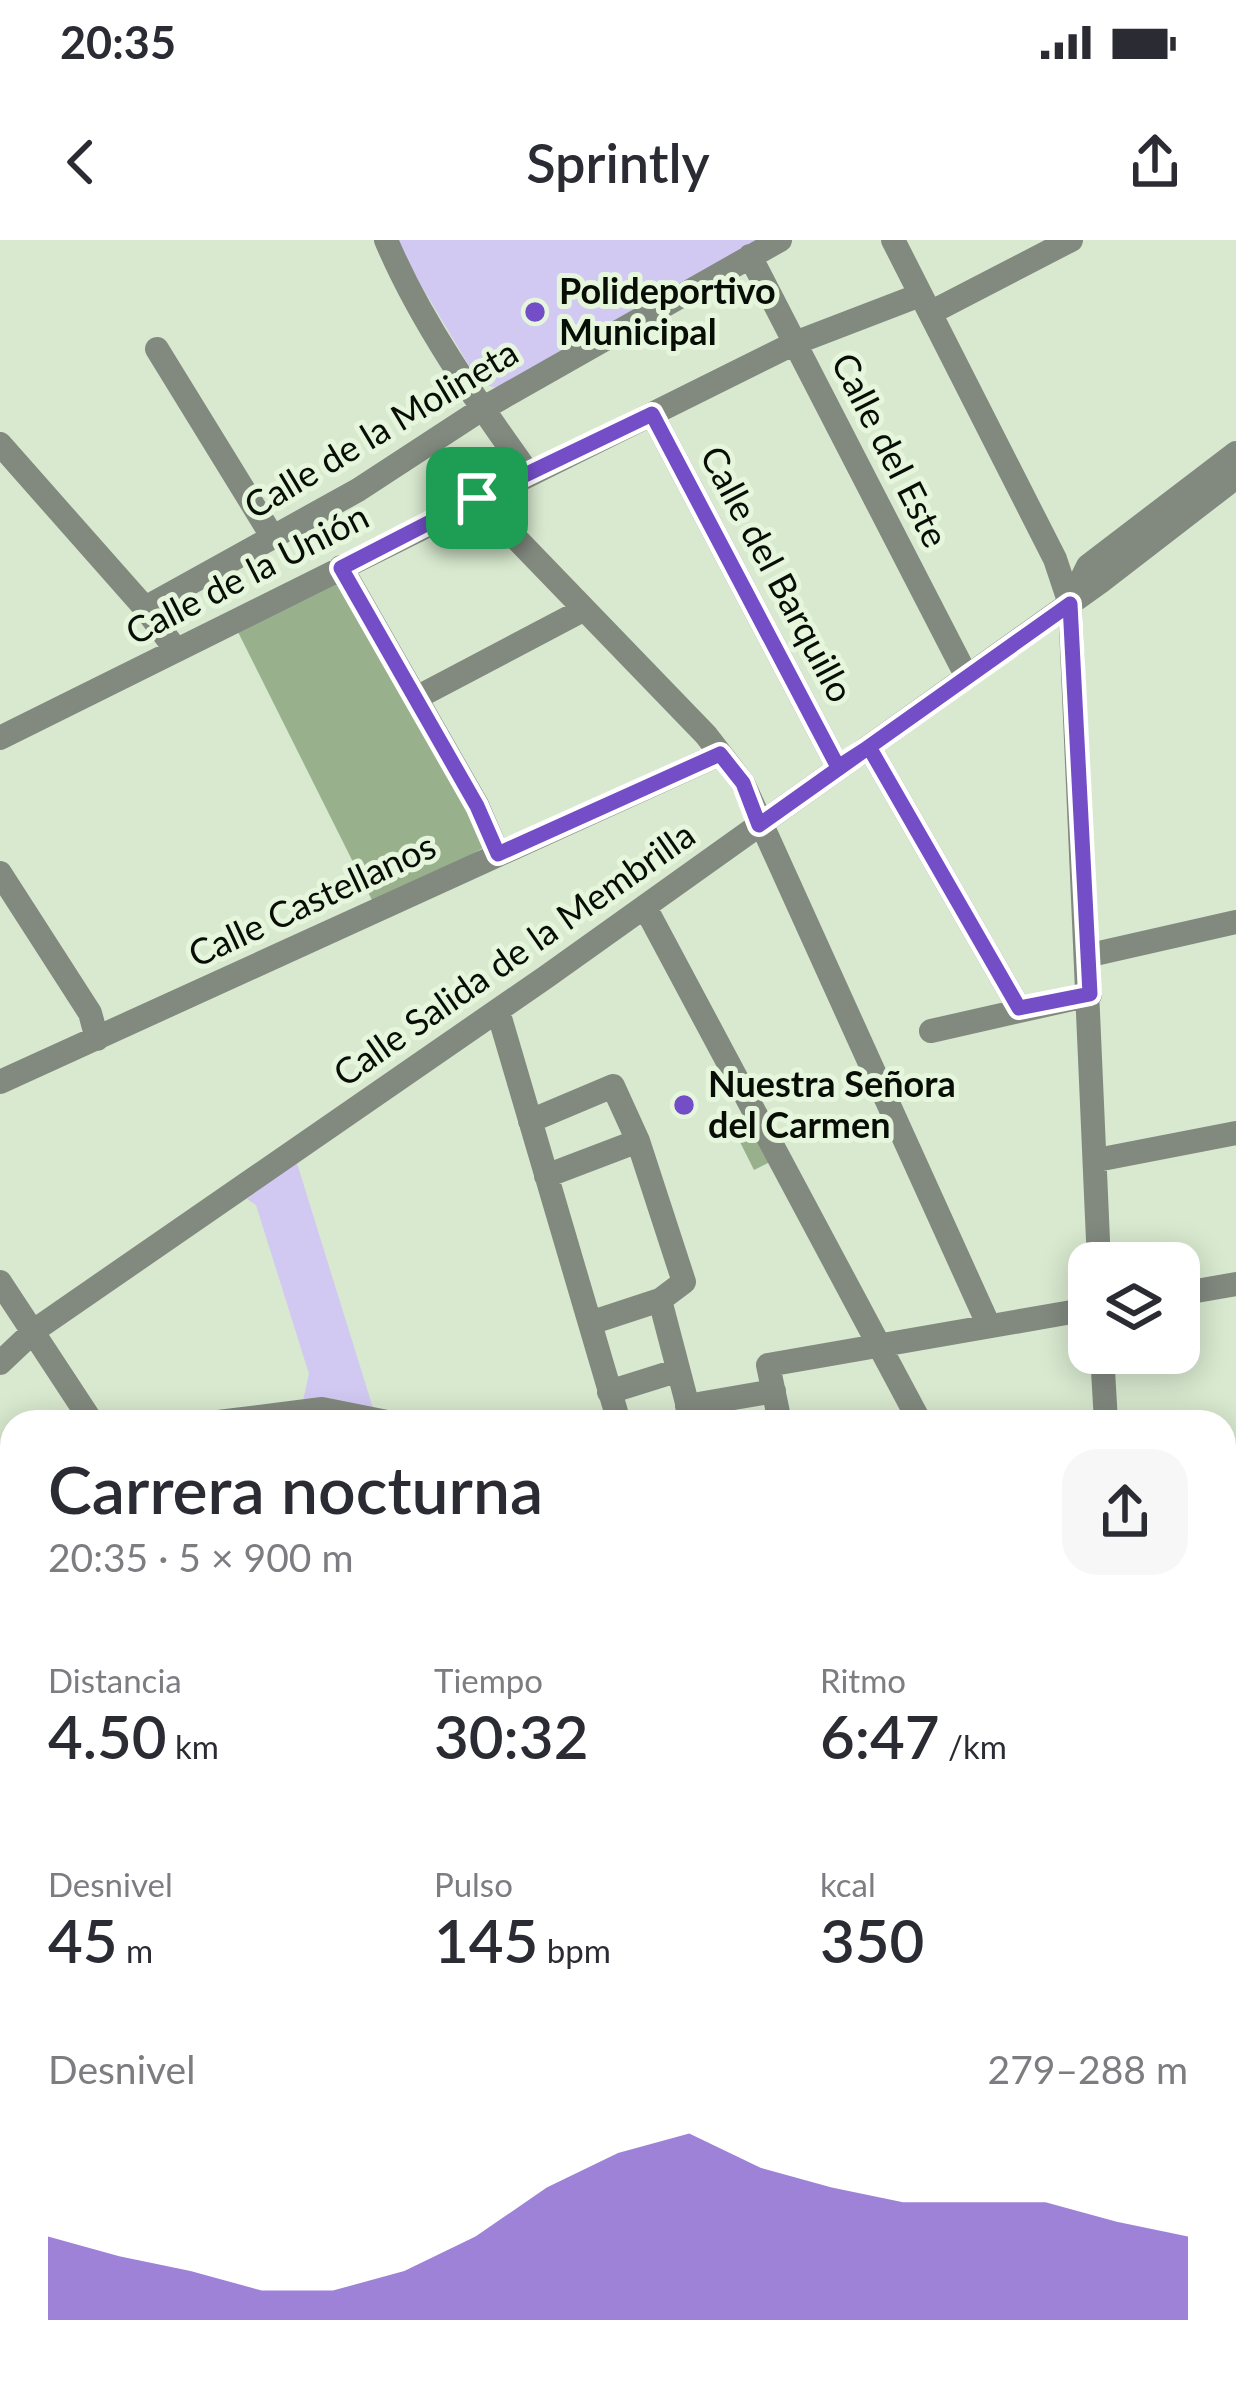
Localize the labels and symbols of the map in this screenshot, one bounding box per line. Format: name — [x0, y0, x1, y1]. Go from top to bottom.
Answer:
place label: Polideportivo Municipal — [559, 268, 776, 353]
marker: Polideportivo Municipal — [522, 299, 548, 325]
street label: Calle de la Molineta — [236, 329, 525, 527]
street label: Calle del Este — [823, 345, 959, 554]
street label: Calle del Barquillo — [692, 438, 864, 709]
pin — [426, 447, 528, 549]
street label: Calle de la Unión — [118, 493, 375, 653]
street label: Calle Salida de la Membrilla — [324, 812, 703, 1095]
street label: Calle Castellanos — [181, 823, 442, 976]
place label: Nuestra Señora del Carmen — [708, 1061, 956, 1146]
marker: Nuestra Señora del Carmen — [671, 1092, 697, 1118]

